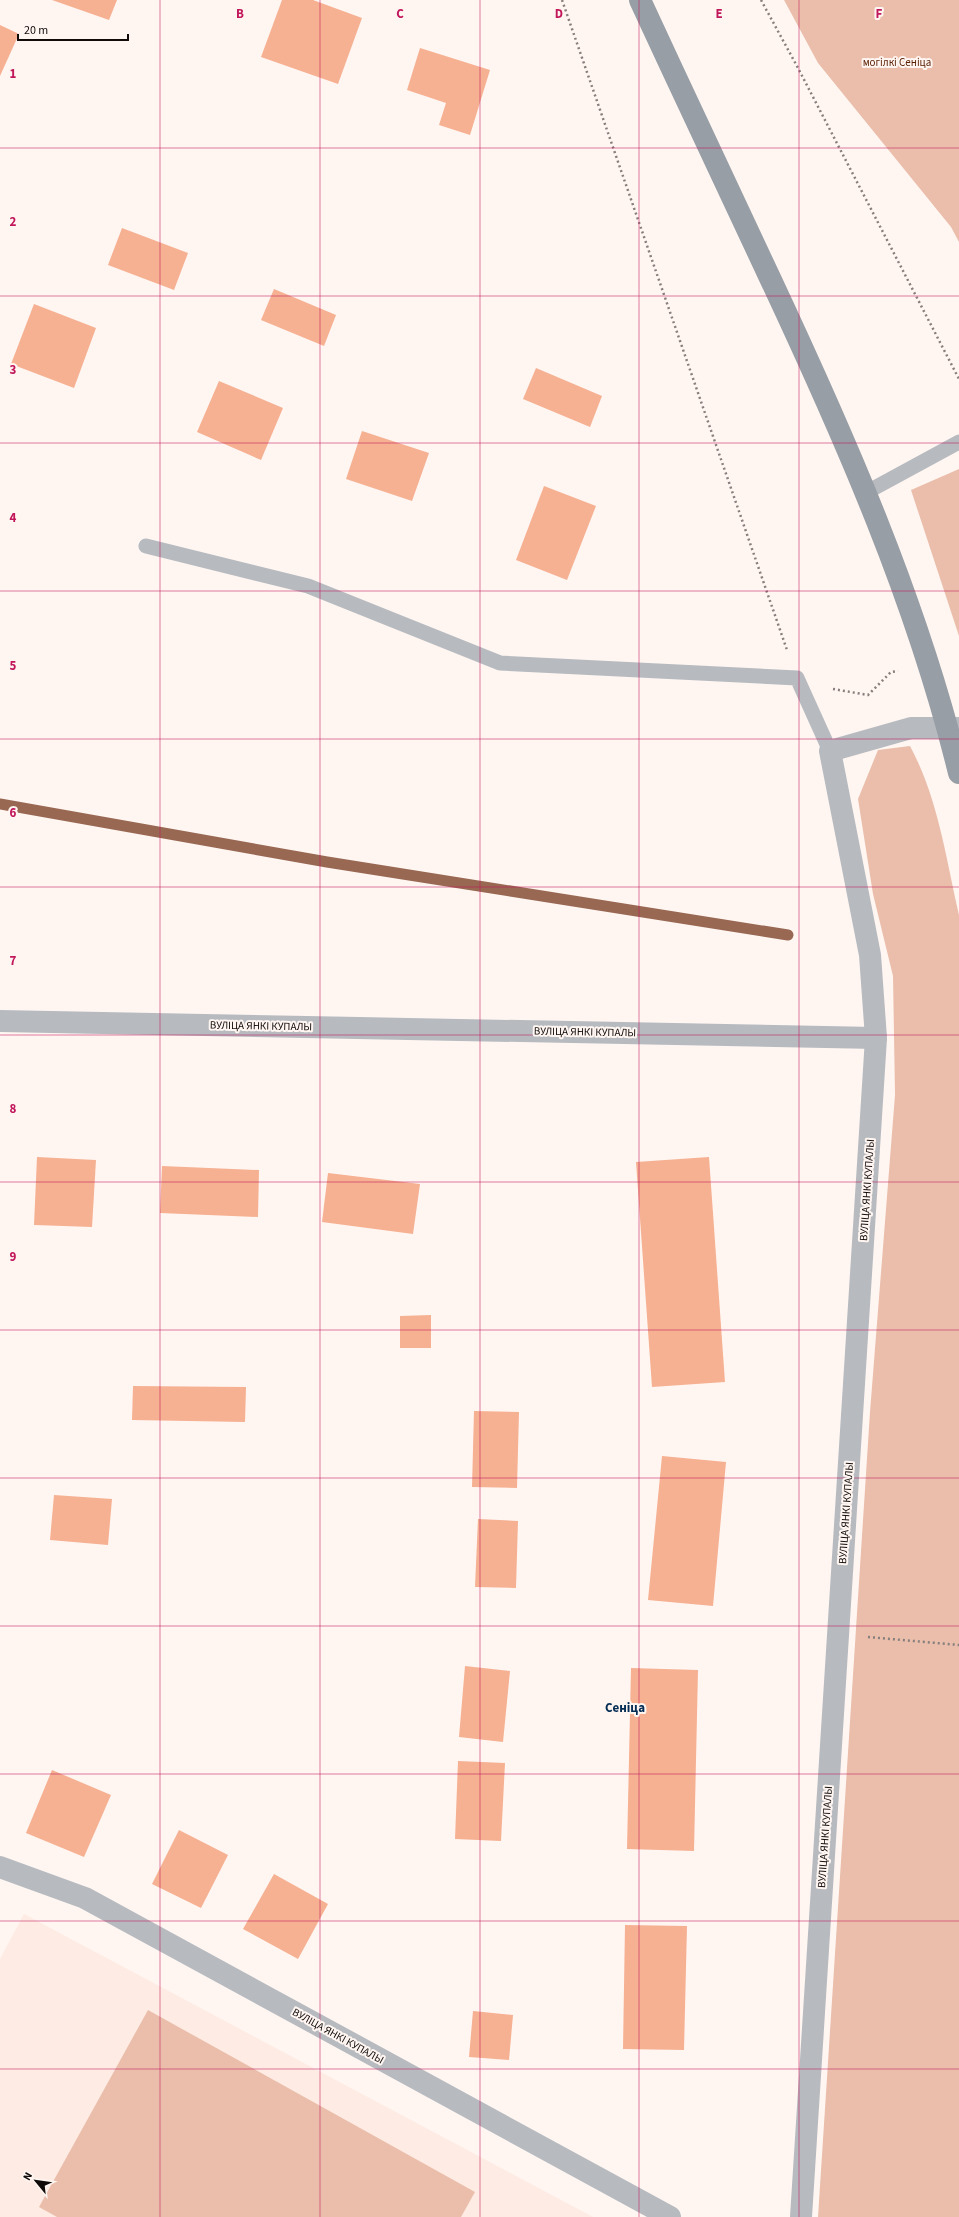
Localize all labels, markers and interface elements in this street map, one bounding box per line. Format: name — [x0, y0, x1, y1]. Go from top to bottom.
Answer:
text: B — [236, 5, 244, 23]
text: C — [396, 5, 404, 23]
text: D — [555, 5, 563, 23]
text: E — [715, 5, 723, 23]
text: F — [876, 5, 883, 23]
scale bar — [18, 16, 128, 42]
text: 20 m — [24, 22, 48, 39]
park label: могілкі Сеніца — [863, 55, 931, 70]
text: 1 — [10, 65, 17, 83]
text: 2 — [10, 213, 17, 231]
text: 3 — [10, 361, 17, 379]
text: 4 — [10, 509, 17, 527]
text: 5 — [10, 657, 17, 675]
text: 6 — [10, 804, 17, 822]
text: 7 — [10, 952, 17, 970]
street label: ВУЛІЦА ЯНКІ КУПАЛЫ — [210, 1018, 312, 1034]
street label: ВУЛІЦА ЯНКІ КУПАЛЫ — [534, 1024, 636, 1040]
text: 8 — [10, 1100, 17, 1118]
street label: ВУЛІЦА ЯНКІ КУПАЛЫ — [856, 1138, 878, 1242]
text: 9 — [10, 1248, 17, 1266]
street label: ВУЛІЦА ЯНКІ КУПАЛЫ — [835, 1461, 857, 1565]
district label: Сеніца — [605, 1699, 645, 1717]
street label: ВУЛІЦА ЯНКІ КУПАЛЫ — [814, 1785, 836, 1889]
street label: ВУЛІЦА ЯНКІ КУПАЛЫ — [290, 2005, 386, 2067]
north arrow — [16, 2161, 56, 2201]
text: N — [19, 2170, 36, 2183]

